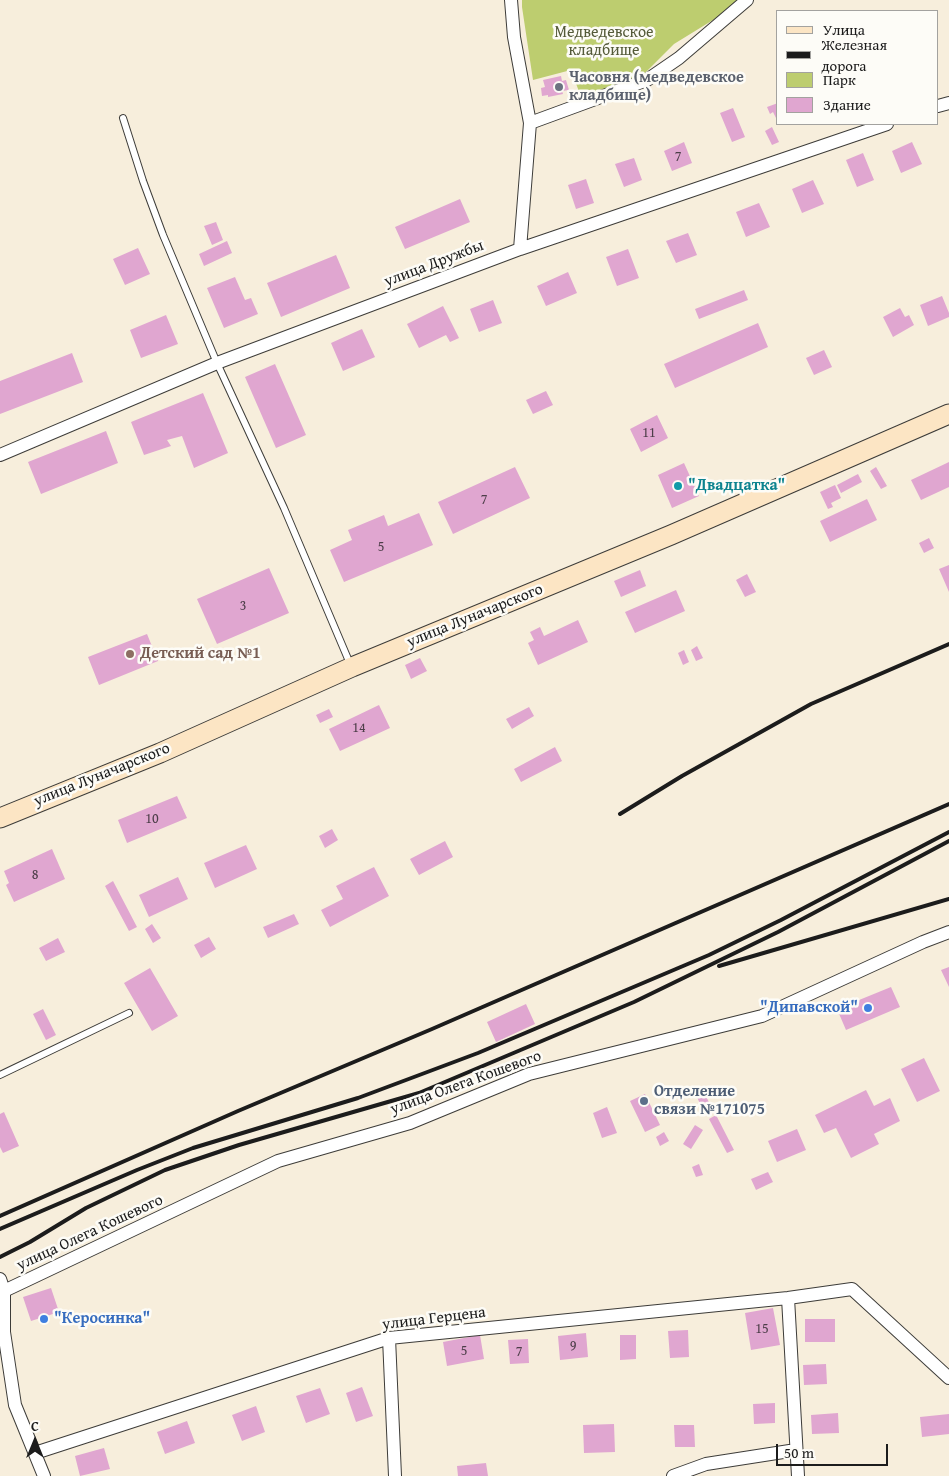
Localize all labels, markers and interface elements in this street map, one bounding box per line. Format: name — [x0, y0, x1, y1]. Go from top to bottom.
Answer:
legend — [776, 10, 939, 125]
text: Улица — [823, 19, 865, 40]
park label: Медведевское кладбище — [554, 23, 654, 61]
text: Железная дорога — [821, 34, 887, 76]
place label: Часовня (медведевское кладбище) — [569, 68, 744, 106]
text: Парк — [823, 69, 856, 90]
marker: Часовня (медведевское кладбище) — [553, 81, 565, 93]
text: Здание — [823, 94, 871, 115]
house number: 7 — [675, 149, 681, 165]
street label: улица Дружбы — [382, 236, 486, 292]
house number: 11 — [642, 425, 656, 441]
place label: "Двадцатка" — [688, 476, 785, 496]
marker: "Двадцатка" — [672, 480, 684, 492]
house number: 7 — [481, 492, 487, 508]
house number: 5 — [378, 539, 384, 555]
street label: улица Луначарского — [404, 580, 546, 652]
house number: 3 — [240, 598, 246, 614]
place label: Детский сад №1 — [140, 644, 261, 664]
marker: Детский сад №1 — [124, 648, 136, 660]
house number: 14 — [352, 720, 366, 736]
street label: улица Луначарского — [31, 739, 173, 811]
house number: 10 — [145, 811, 159, 827]
house number: 8 — [32, 867, 38, 883]
place label: "Дипавской" — [760, 998, 858, 1018]
marker: "Дипавской" — [862, 1002, 874, 1014]
street label: улица Олега Кошевого — [388, 1047, 544, 1119]
place label: Отделение связи №171075 — [654, 1082, 765, 1120]
marker: Отделение связи №171075 — [638, 1095, 650, 1107]
street label: улица Олега Кошевого — [14, 1191, 166, 1275]
street label: улица Герцена — [381, 1303, 487, 1335]
place label: "Керосинка" — [54, 1309, 150, 1329]
marker: "Керосинка" — [38, 1313, 50, 1325]
house number: 15 — [755, 1321, 769, 1337]
house number: 9 — [570, 1338, 576, 1354]
house number: 5 — [461, 1343, 467, 1359]
house number: 7 — [516, 1344, 522, 1360]
north arrow — [10, 1416, 60, 1466]
text: С — [31, 1416, 39, 1436]
scale bar — [779, 1434, 892, 1466]
text: 50 m — [784, 1442, 814, 1463]

